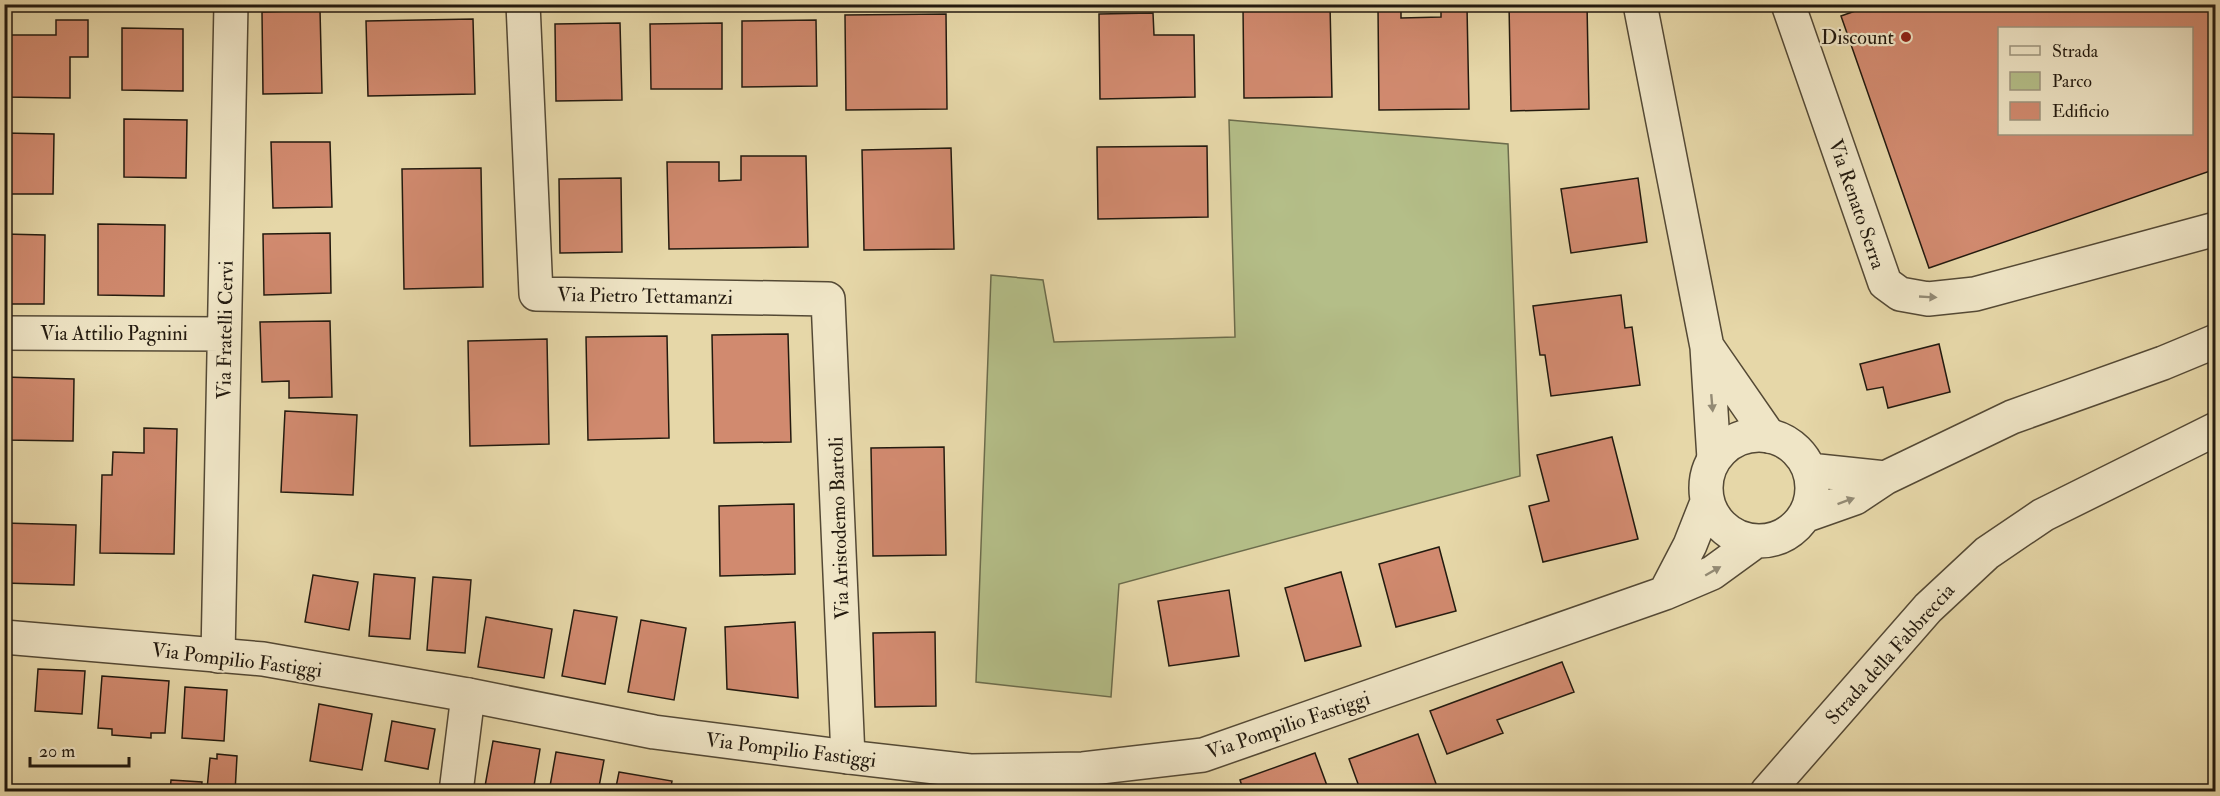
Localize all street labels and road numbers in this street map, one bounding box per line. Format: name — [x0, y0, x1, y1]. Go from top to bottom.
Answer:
street label: Via Renato Serra — [1823, 136, 1891, 273]
street label: Via Fratelli Cervi — [211, 260, 239, 400]
street label: Via Pietro Tettamanzi — [557, 282, 733, 310]
street label: Via Attilio Pagnini — [40, 321, 188, 346]
street label: Via Aristodemo Bartoli — [823, 436, 855, 620]
street label: Strada della Fabbreccia — [1820, 578, 1961, 730]
street label: Via Pompilio Fastiggi — [150, 637, 324, 684]
street label: Via Pompilio Fastiggi — [1203, 685, 1373, 766]
street label: Via Pompilio Fastiggi — [704, 727, 878, 774]

